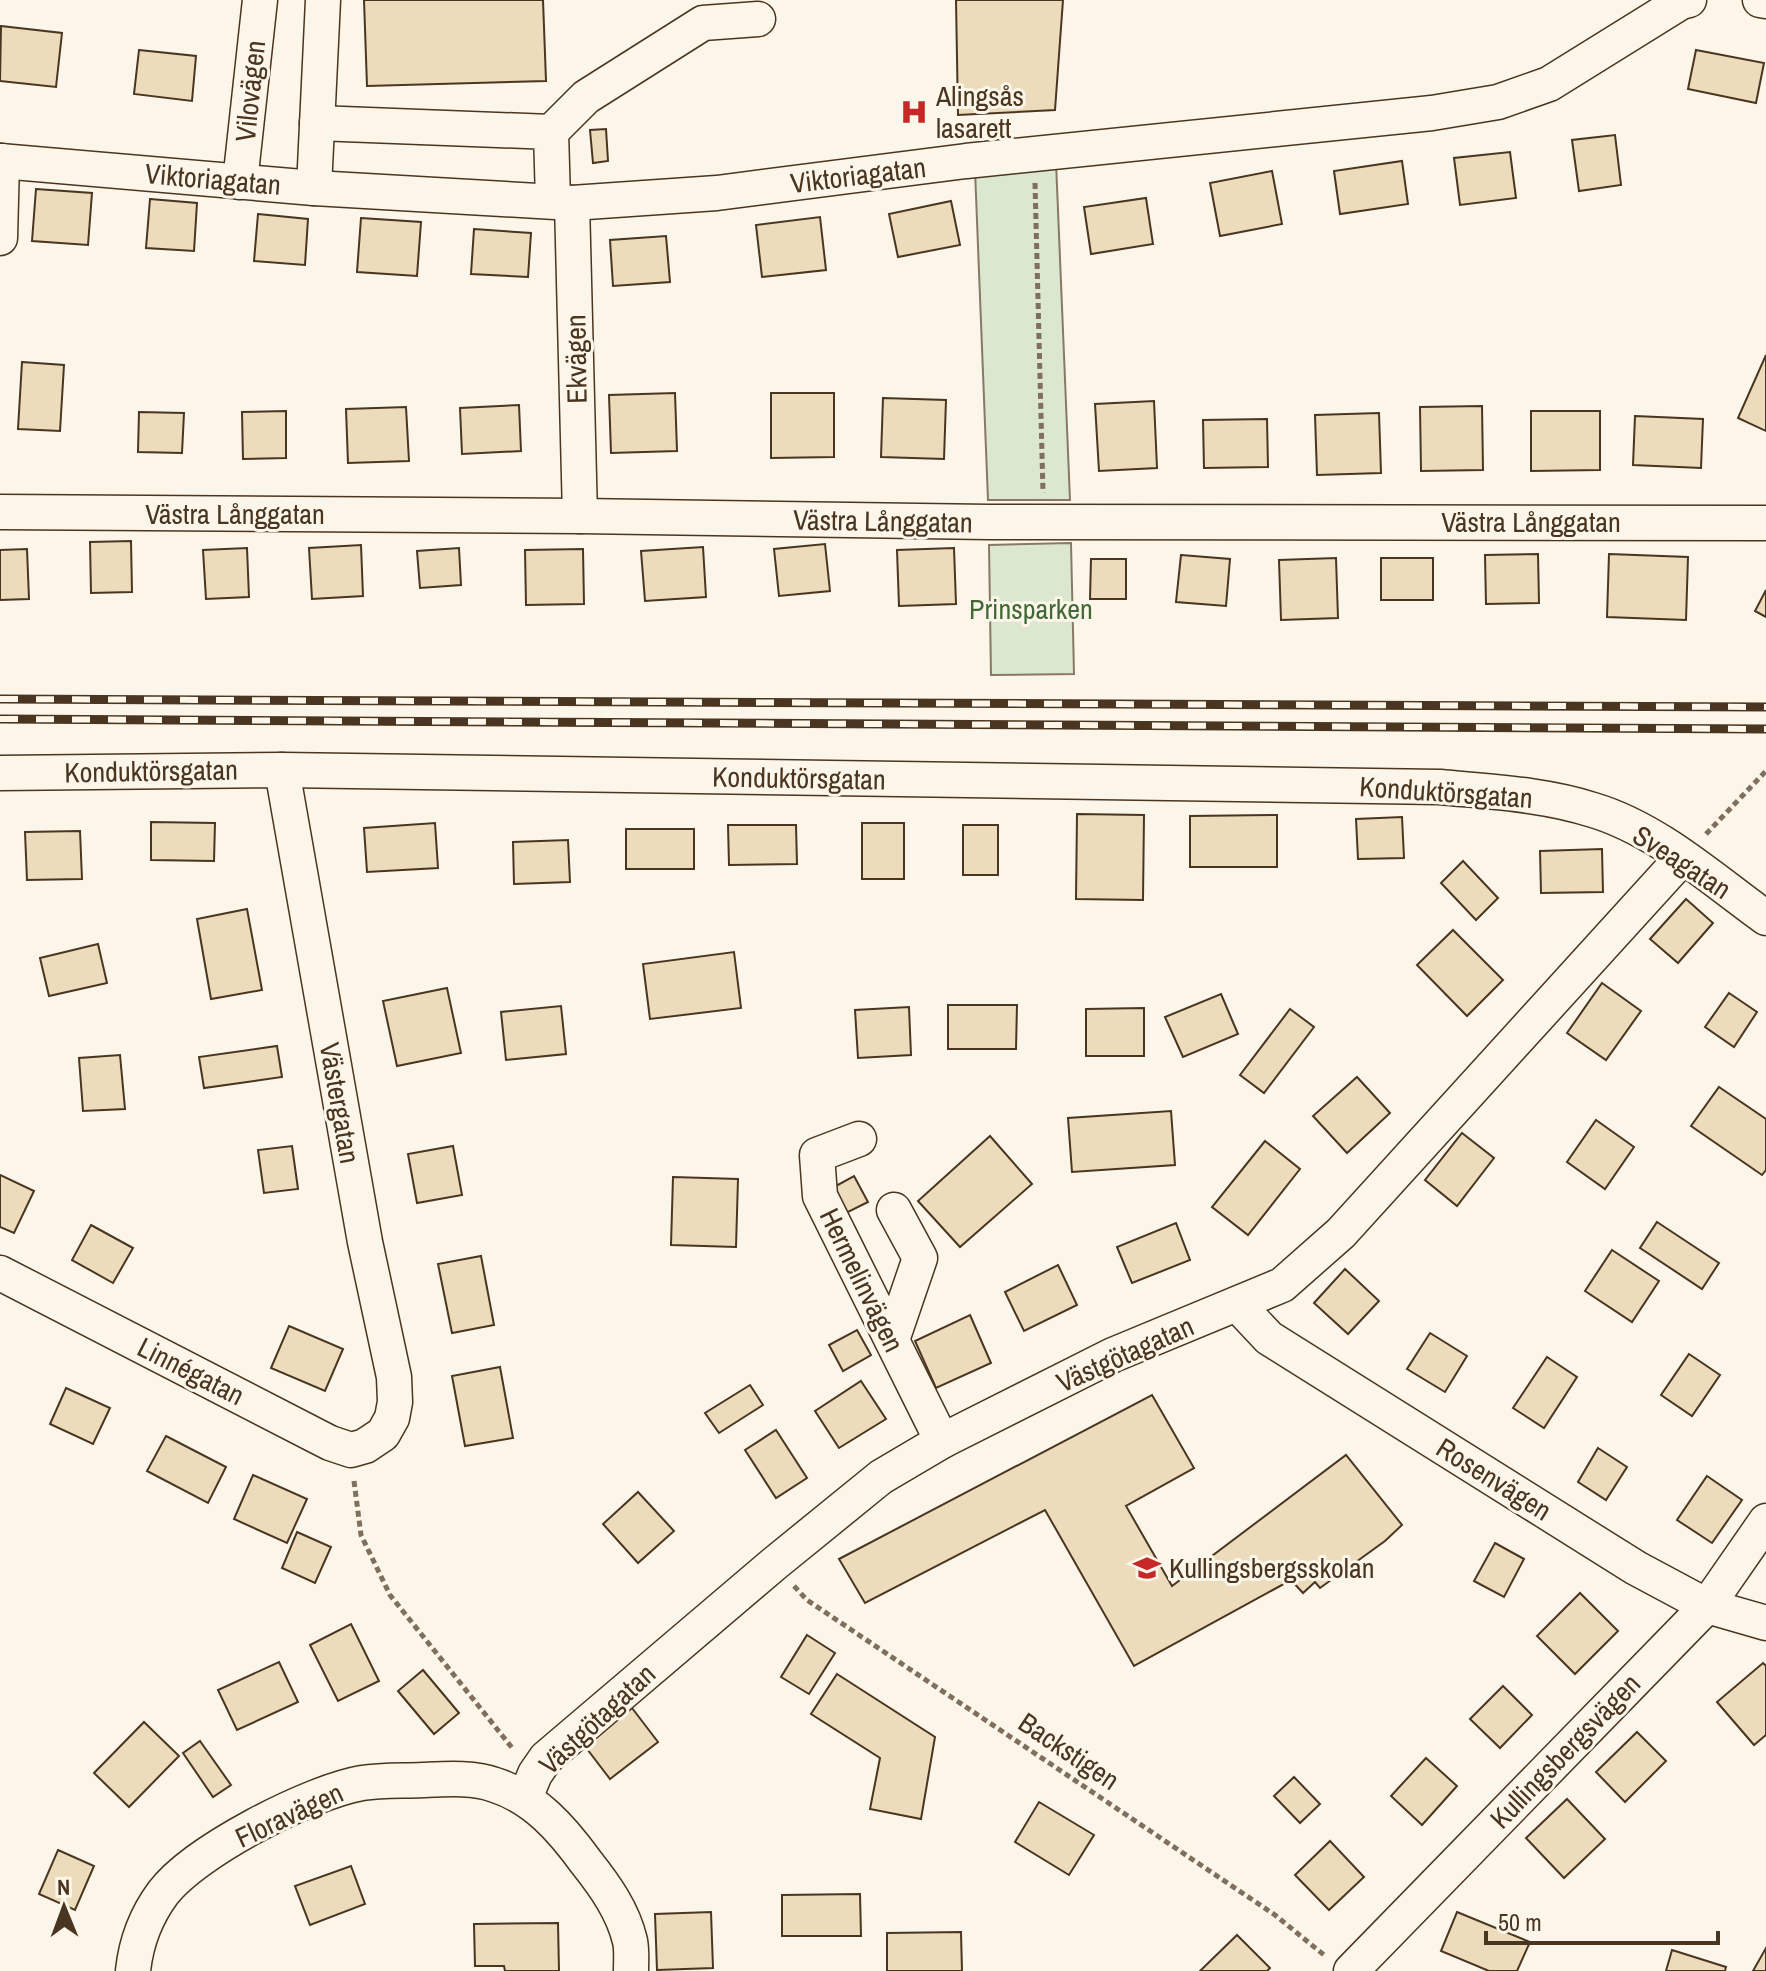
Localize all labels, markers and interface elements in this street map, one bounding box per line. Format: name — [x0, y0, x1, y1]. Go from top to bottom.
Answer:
street label: Vilovägen — [226, 38, 274, 144]
place label: Alingsås lasarett — [935, 77, 1024, 147]
hospital icon: Alingsås lasarett — [899, 97, 929, 127]
street label: Viktoriagatan — [788, 148, 928, 202]
street label: Viktoriagatan — [144, 154, 282, 204]
street label: Ekvägen — [556, 314, 596, 404]
street label: Västra Långgatan — [145, 495, 325, 533]
street label: Västra Långgatan — [793, 500, 973, 542]
street label: Västra Långgatan — [1441, 503, 1621, 541]
park label: Prinsparken — [969, 590, 1093, 628]
street label: Konduktörsgatan — [64, 750, 238, 792]
street label: Konduktörsgatan — [712, 757, 886, 799]
street label: Konduktörsgatan — [1358, 767, 1534, 817]
street label: Sveagatan — [1626, 816, 1738, 908]
street label: Västergatan — [311, 1040, 369, 1166]
street label: Hermelinvägen — [811, 1202, 913, 1358]
street label: Västgötagatan — [1050, 1307, 1200, 1401]
street label: Linnégatan — [131, 1328, 251, 1414]
street label: Rosenvägen — [1429, 1429, 1559, 1529]
place label: Kullingsbergsskolan — [1169, 1549, 1374, 1587]
school or university icon: Kullingsbergsskolan — [1132, 1553, 1162, 1583]
street label: Västgötagatan — [530, 1655, 664, 1783]
street label: Kullingsbergsvägen — [1481, 1665, 1649, 1837]
street label: Backstigen — [1011, 1703, 1127, 1799]
street label: Floravägen — [229, 1774, 349, 1856]
north arrow — [24, 1867, 104, 1947]
text: N — [57, 1872, 70, 1902]
scale bar — [1486, 1895, 1718, 1945]
text: 50 m — [1498, 1906, 1542, 1938]

